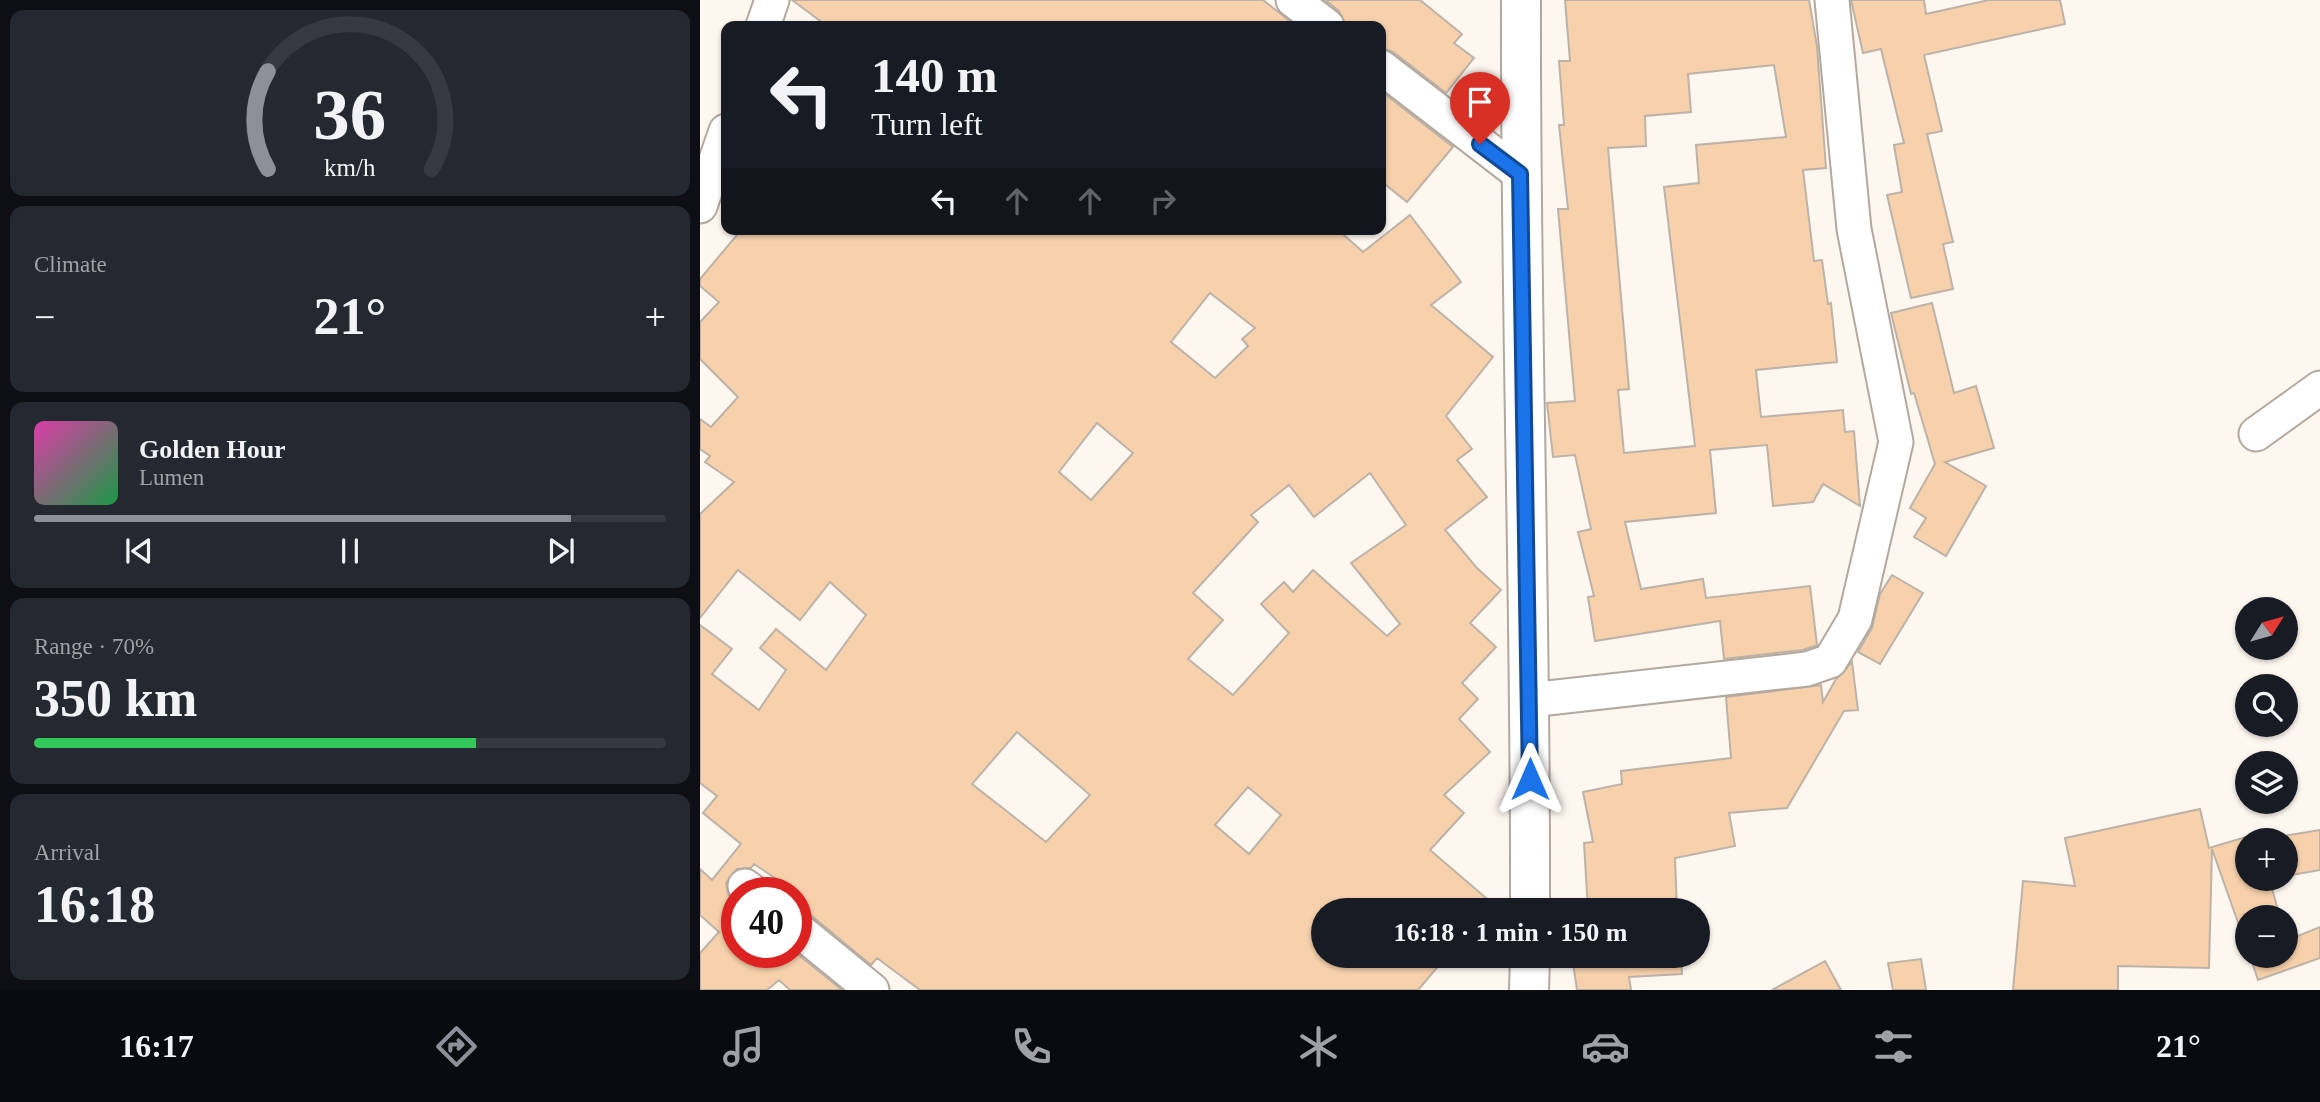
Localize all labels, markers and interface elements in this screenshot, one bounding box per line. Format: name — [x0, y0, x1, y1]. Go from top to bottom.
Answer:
text: 140 m — [871, 48, 998, 103]
icon: left — [756, 49, 847, 140]
pin — [1450, 72, 1510, 144]
text: 36 — [314, 74, 386, 155]
icon: arrive — [1461, 83, 1499, 121]
text: Turn left — [871, 106, 983, 142]
text: km/h — [324, 154, 376, 181]
icon: left — [925, 182, 963, 220]
icon: ahead — [998, 182, 1036, 220]
icon: ahead — [1071, 182, 1109, 220]
icon: right — [1144, 182, 1182, 220]
text: Climate — [34, 252, 107, 277]
text: 21° — [314, 288, 386, 345]
text: − — [34, 296, 55, 338]
text: + — [645, 296, 666, 338]
text: Golden Hour — [139, 435, 286, 464]
text: Lumen — [139, 465, 204, 490]
icon: previous — [120, 532, 158, 570]
icon: pause — [331, 532, 369, 570]
icon: next — [542, 532, 580, 570]
north arrow — [2235, 597, 2298, 660]
map controls — [2235, 597, 2298, 968]
text: Range · 70% — [34, 634, 154, 659]
text: 350 km — [34, 670, 197, 727]
button: search — [2235, 674, 2298, 737]
position arrow — [1493, 742, 1567, 816]
button: layers — [2235, 751, 2298, 814]
button: + — [2235, 828, 2298, 891]
text: Arrival — [34, 840, 100, 865]
text: 16:18 — [34, 876, 155, 933]
speed limit sign: 40 — [721, 877, 812, 968]
button: − — [2235, 905, 2298, 968]
text: 16:18 · 1 min · 150 m — [1394, 918, 1628, 947]
icon: directions — [432, 1022, 481, 1071]
icon: music — [719, 1022, 768, 1071]
icon: phone — [1007, 1022, 1056, 1071]
icon: climate — [1294, 1022, 1343, 1071]
icon: car — [1581, 1022, 1630, 1071]
icon: filters — [1869, 1022, 1918, 1071]
text: 16:17 — [119, 1028, 194, 1064]
text: 21° — [2156, 1028, 2201, 1064]

